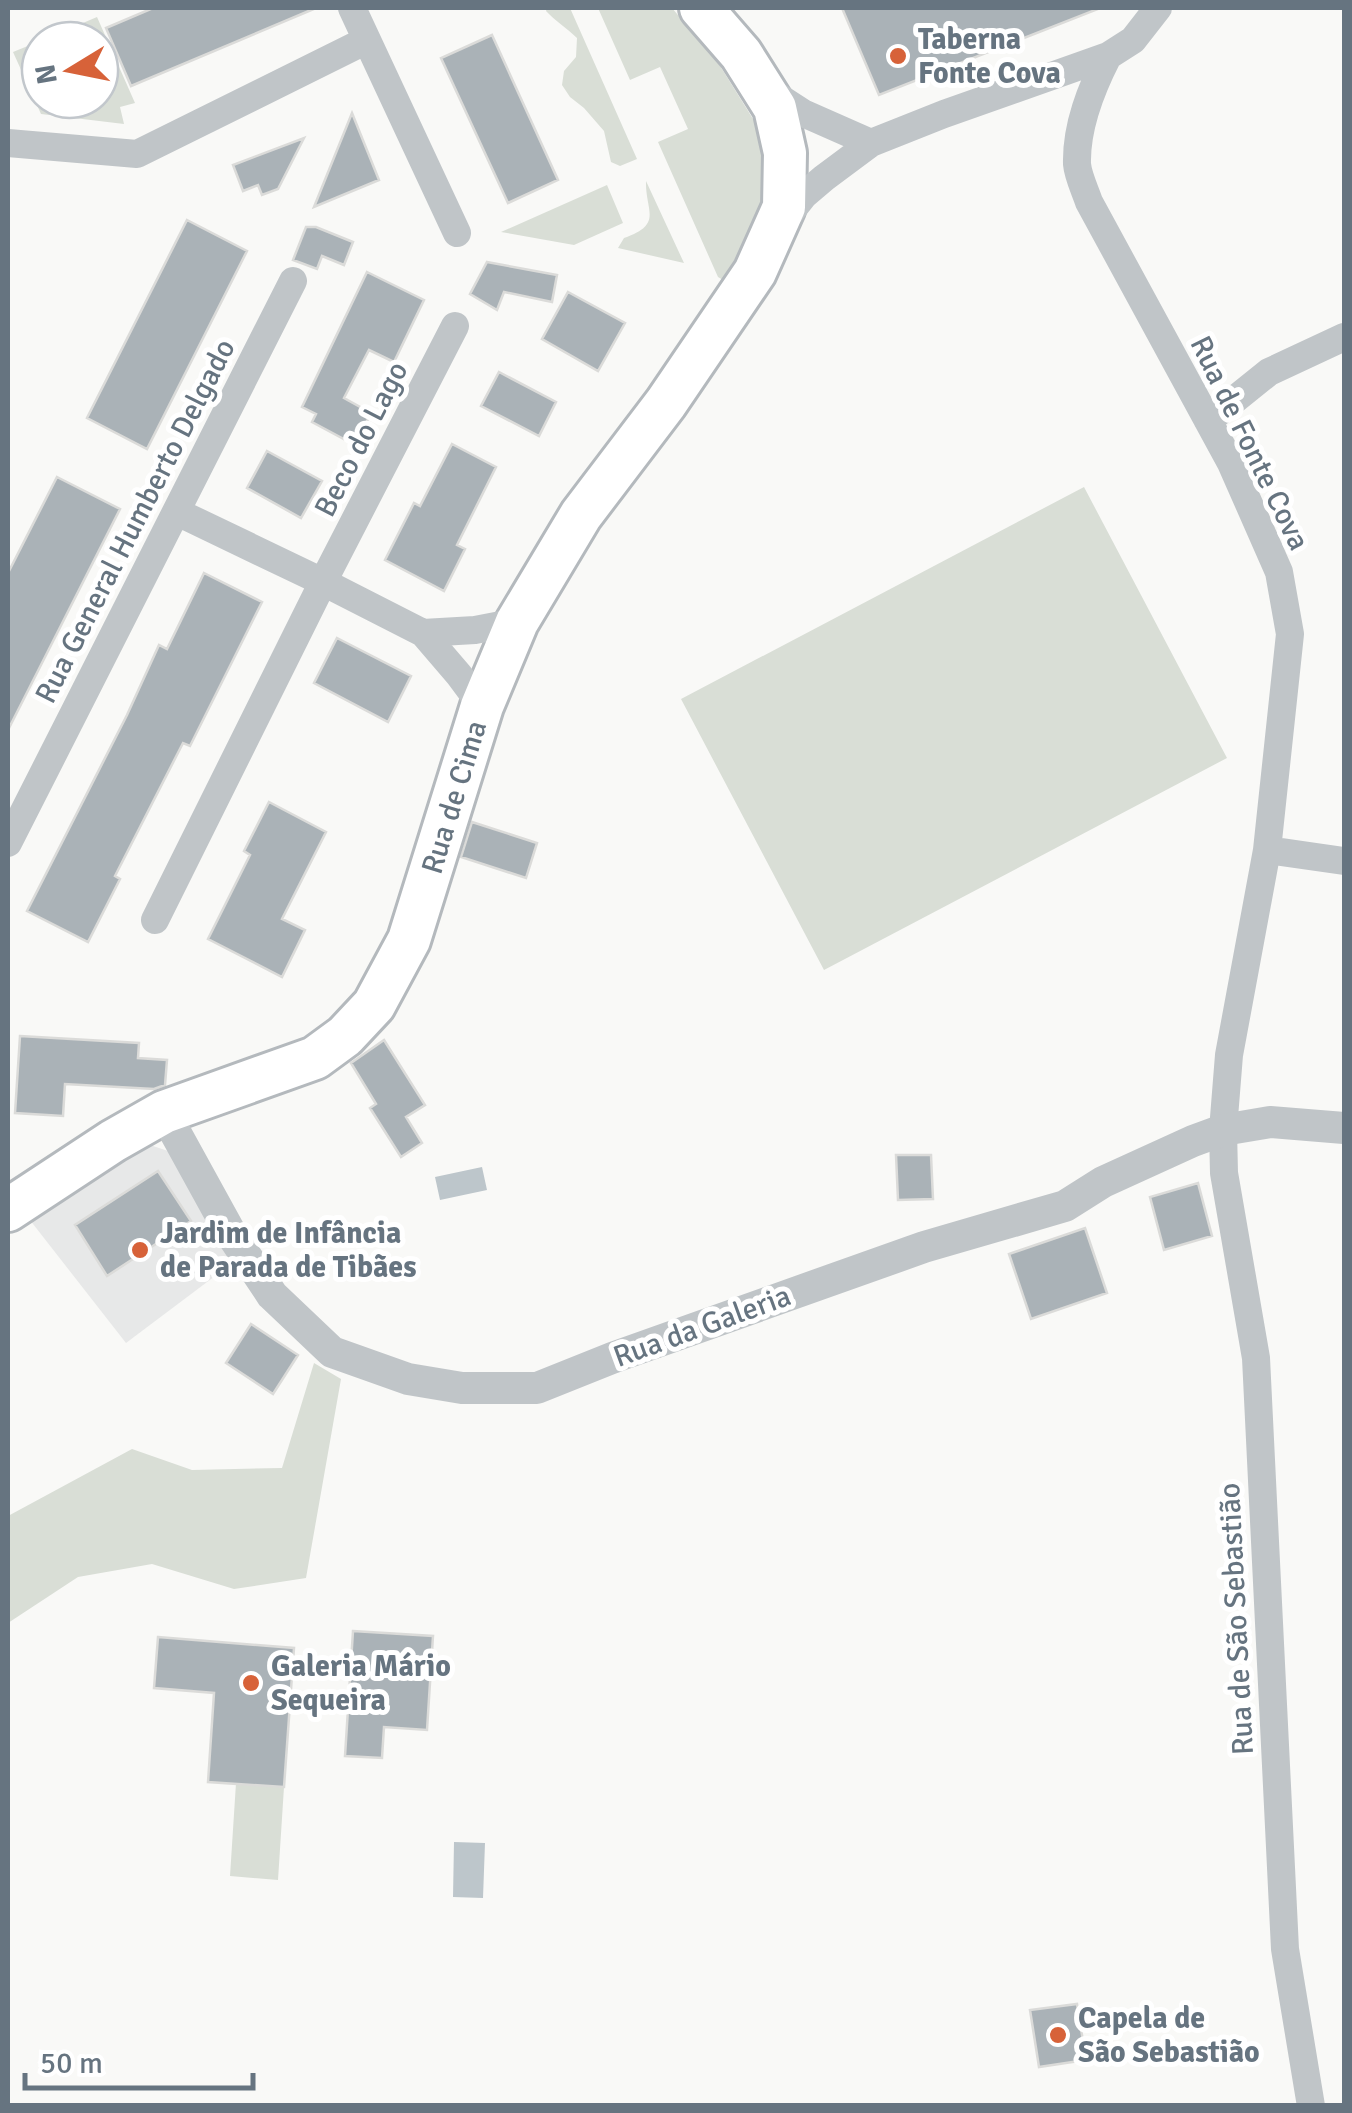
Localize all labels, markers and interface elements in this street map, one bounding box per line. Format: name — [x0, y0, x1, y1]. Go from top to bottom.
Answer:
north arrow — [20, 20, 120, 120]
place label: Taberna Fonte Cova — [918, 21, 1061, 92]
marker: Taberna Fonte Cova — [887, 45, 909, 67]
text: N — [28, 62, 65, 87]
street label: Rua de Fonte Cova — [1182, 330, 1317, 556]
street label: Rua General Humberto Delgado — [27, 333, 244, 709]
street label: Beco do Lago — [307, 355, 416, 523]
street label: Rua de Cima — [414, 716, 495, 878]
place label: Jardim de Infância de Parada de Tibães — [160, 1215, 417, 1286]
marker: Jardim de Infância de Parada de Tibães — [129, 1239, 151, 1261]
street label: Rua da Galeria — [608, 1277, 796, 1376]
street label: Rua de São Sebastião — [1211, 1482, 1262, 1756]
place label: Galeria Mário Sequeira — [271, 1648, 451, 1719]
marker: Galeria Mário Sequeira — [240, 1672, 262, 1694]
place label: Capela de São Sebastião — [1078, 2000, 1260, 2071]
marker: Capela de São Sebastião — [1047, 2024, 1069, 2046]
scale bar — [25, 2028, 252, 2090]
text: 50 m — [40, 2045, 103, 2082]

